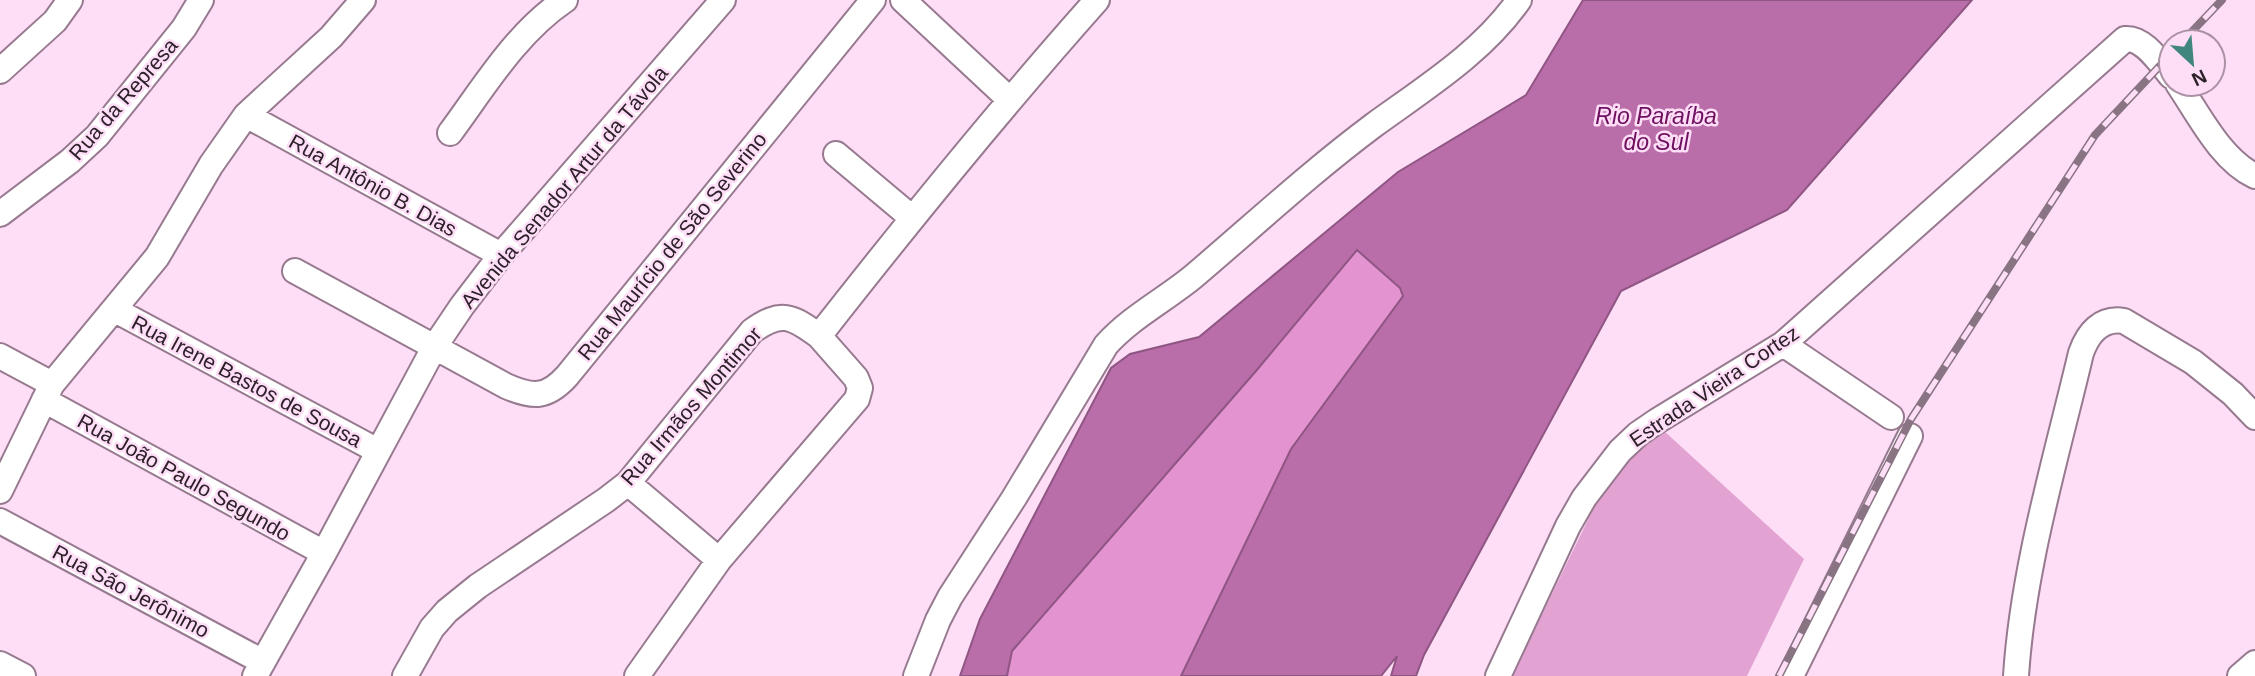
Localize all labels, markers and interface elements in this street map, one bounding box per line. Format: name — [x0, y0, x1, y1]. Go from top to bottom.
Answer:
north arrow — [2157, 28, 2227, 98]
street label: Rua da Represa — [64, 34, 182, 164]
street label: Avenida Senador Artur da Távola — [456, 61, 672, 313]
text: N — [2188, 65, 2210, 90]
water label: Rio Paraíba do Sul — [1595, 103, 1717, 155]
street label: Rua Maurício de São Severino — [573, 128, 771, 364]
street label: Rua Antônio B. Dias — [285, 129, 461, 241]
street label: Rua Irene Bastos de Sousa — [128, 311, 366, 452]
street label: Estrada Vieira Cortez — [1625, 321, 1803, 451]
street label: Rua Irmãos Montimor — [616, 322, 766, 490]
street label: Rua João Paulo Segundo — [74, 409, 294, 545]
street label: Rua São Jerônimo — [49, 540, 213, 642]

